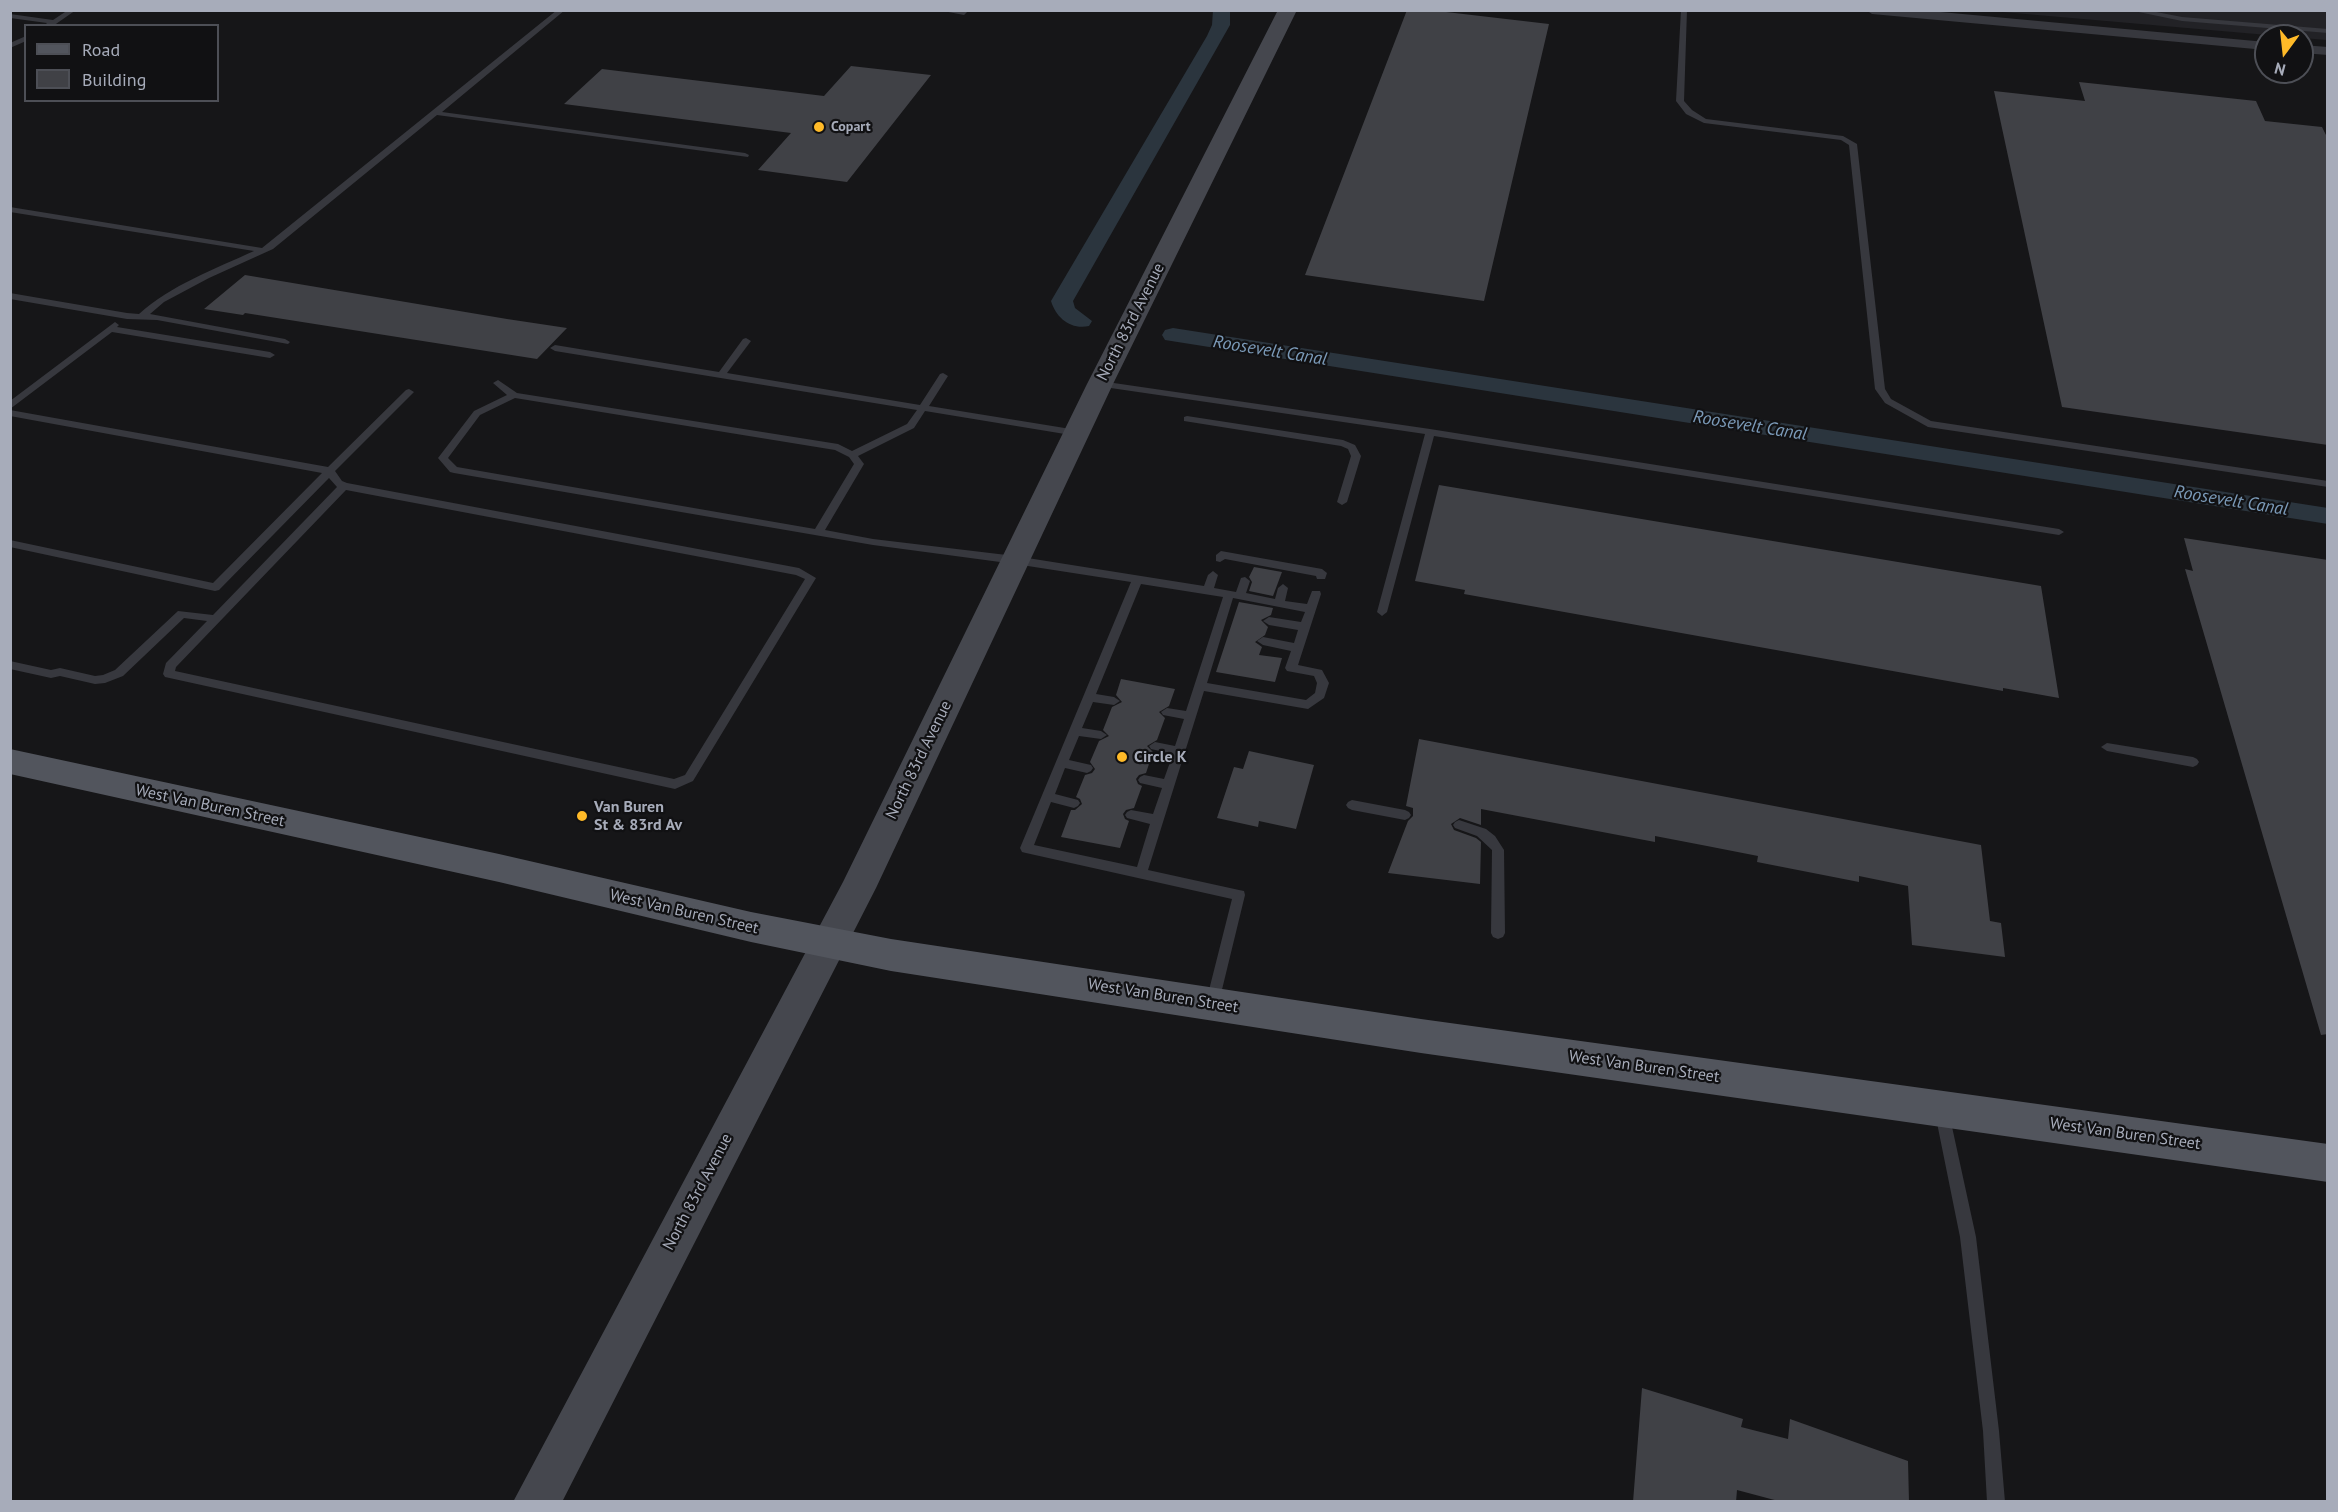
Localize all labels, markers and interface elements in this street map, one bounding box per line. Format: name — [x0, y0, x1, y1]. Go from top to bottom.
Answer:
legend — [24, 24, 219, 102]
north arrow — [2254, 24, 2314, 84]
text: Road — [82, 38, 120, 61]
text: N — [2272, 58, 2288, 80]
text: Building — [82, 68, 146, 91]
place label: Copart — [831, 119, 871, 135]
marker: Copart — [812, 120, 826, 134]
street label: North 83rd Avenue — [1093, 260, 1169, 384]
water label: Roosevelt Canal — [1211, 331, 1329, 371]
water label: Roosevelt Canal — [1691, 406, 1809, 446]
water label: Roosevelt Canal — [2172, 481, 2290, 521]
street label: North 83rd Avenue — [882, 698, 956, 822]
place label: Circle K — [1134, 747, 1187, 767]
marker: Circle K — [1115, 750, 1129, 764]
street label: West Van Buren Street — [134, 781, 286, 831]
place label: Van Buren St & 83rd Av — [594, 797, 682, 835]
marker: Van Buren St & 83rd Av — [575, 809, 589, 823]
street label: West Van Buren Street — [608, 886, 760, 938]
street label: West Van Buren Street — [1087, 975, 1239, 1017]
street label: West Van Buren Street — [1567, 1047, 1721, 1087]
street label: West Van Buren Street — [2048, 1114, 2202, 1154]
street label: North 83rd Avenue — [659, 1130, 737, 1254]

